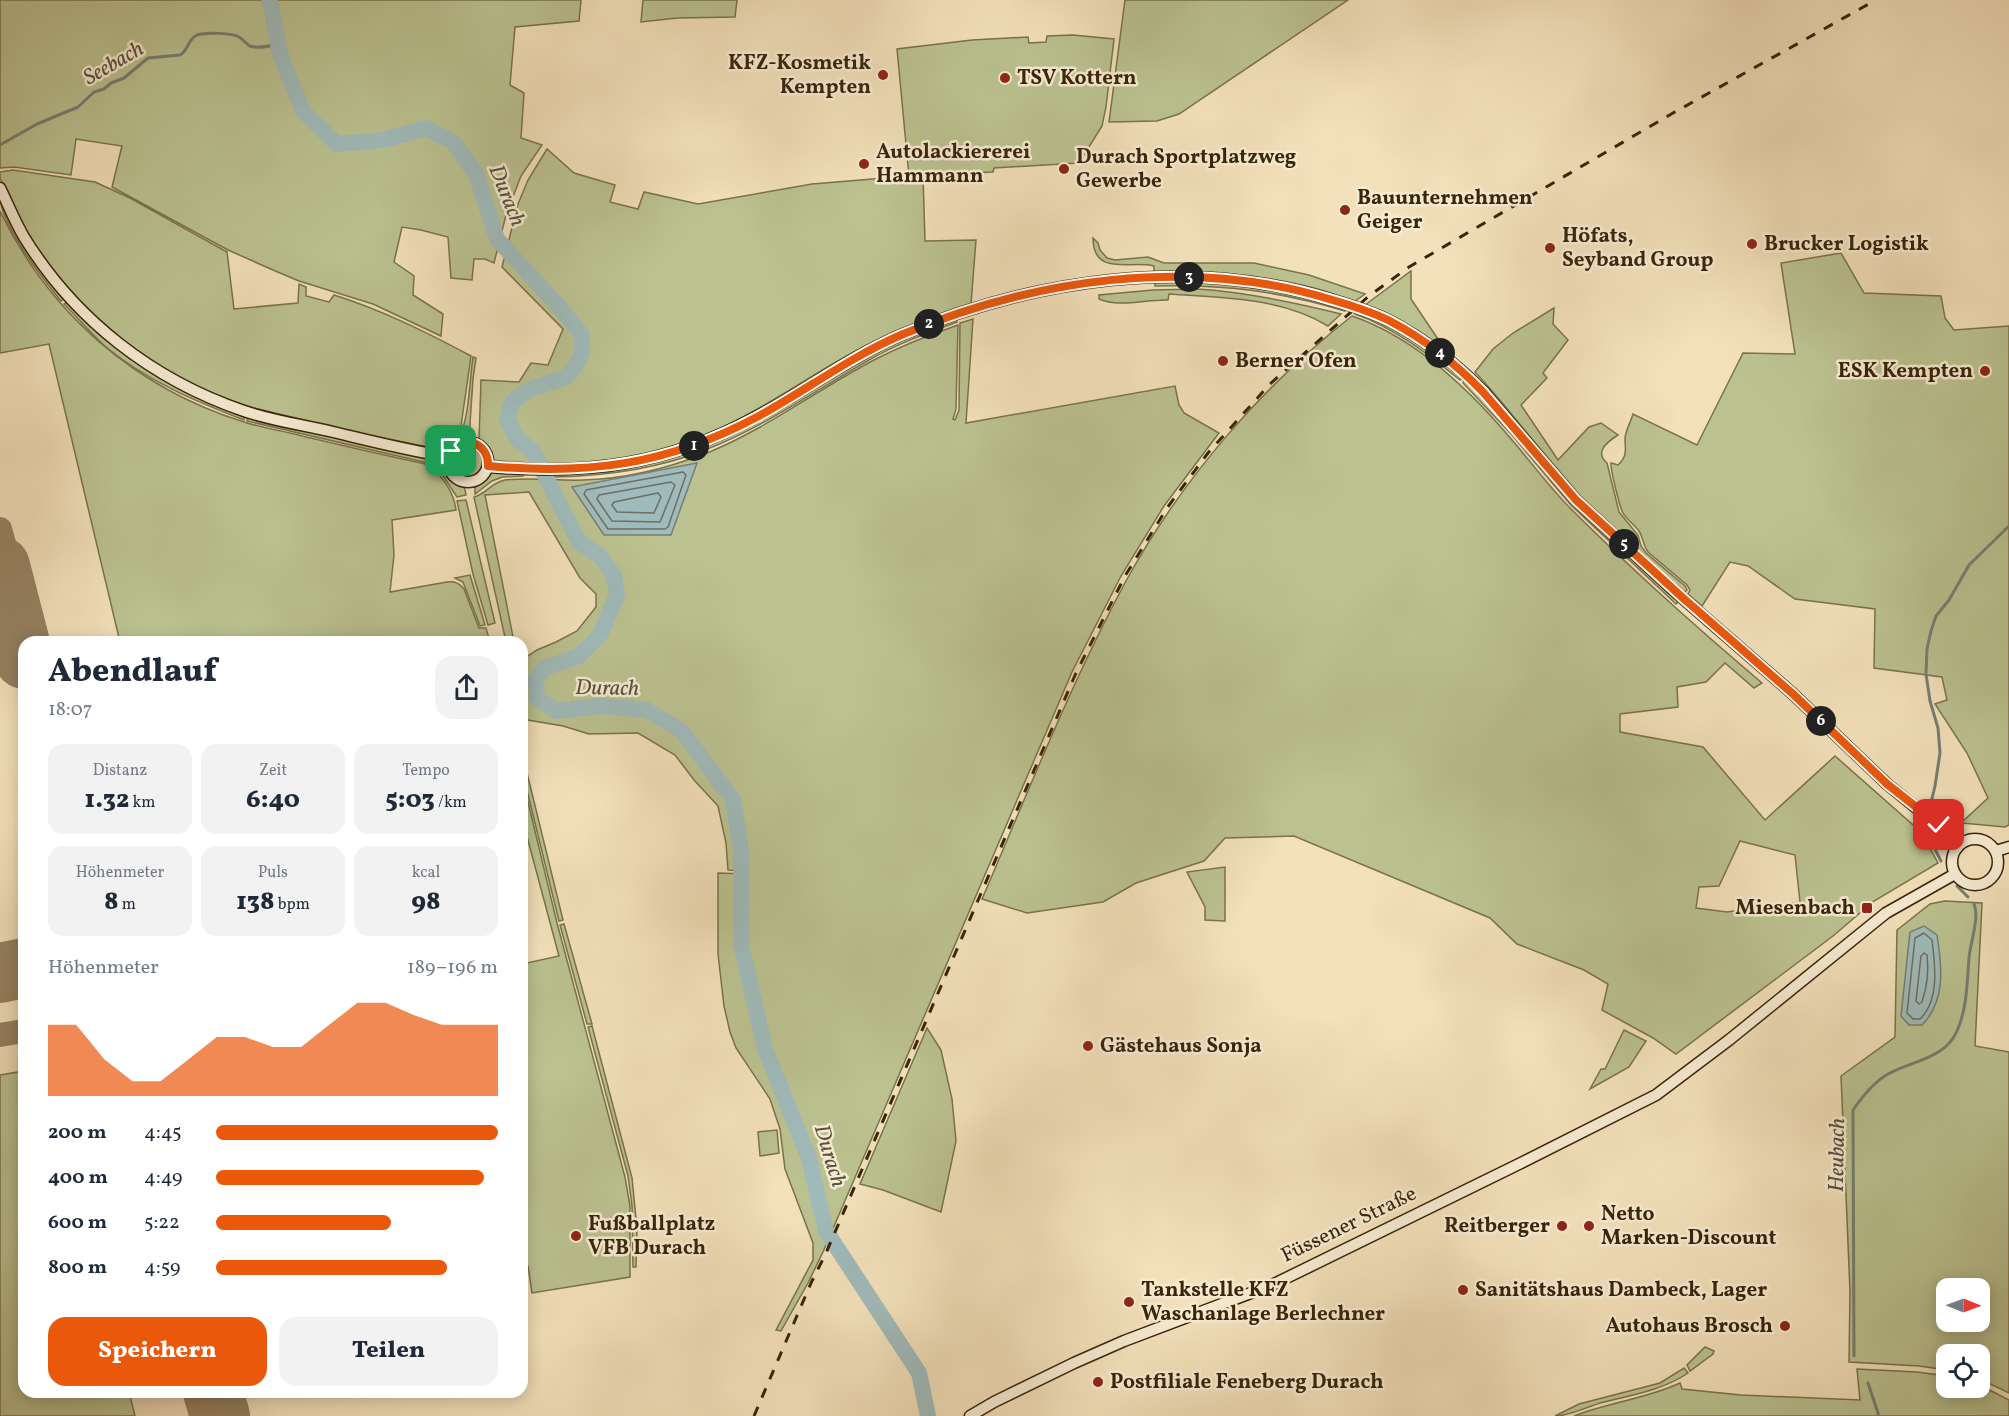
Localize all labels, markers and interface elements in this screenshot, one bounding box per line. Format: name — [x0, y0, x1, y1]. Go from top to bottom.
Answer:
water label: Seebach — [78, 34, 150, 94]
place label: KFZ-Kosmetik Kempten — [728, 49, 871, 102]
place label: TSV Kottern — [1017, 64, 1137, 93]
marker: KFZ-Kosmetik Kempten — [876, 68, 890, 82]
marker: TSV Kottern — [998, 71, 1012, 85]
place label: Autolackiererei Hammann — [876, 138, 1030, 191]
place label: Durach Sportplatzweg Gewerbe — [1076, 143, 1296, 196]
marker: Autolackiererei Hammann — [857, 157, 871, 171]
water label: Durach — [480, 160, 532, 232]
marker: Durach Sportplatzweg Gewerbe — [1057, 162, 1071, 176]
place label: Bauunternehmen Geiger — [1357, 184, 1533, 237]
marker: Bauunternehmen Geiger — [1338, 203, 1352, 217]
place label: Höfats, Seyband Group — [1562, 222, 1714, 275]
place label: Brucker Logistik — [1764, 230, 1929, 259]
marker: Brucker Logistik — [1745, 237, 1759, 251]
marker: Höfats, Seyband Group — [1543, 241, 1557, 255]
pin: 3 — [1174, 262, 1204, 292]
text: 3 — [1185, 266, 1193, 288]
pin: 2 — [914, 309, 944, 339]
text: 2 — [925, 313, 933, 335]
pin: 4 — [1425, 338, 1455, 368]
text: 4 — [1435, 342, 1445, 364]
place label: Berner Ofen — [1235, 347, 1357, 376]
marker: Berner Ofen — [1216, 354, 1230, 368]
place label: ESK Kempten — [1838, 357, 1973, 386]
marker: ESK Kempten — [1978, 364, 1992, 378]
pin — [425, 425, 476, 476]
pin: 1 — [679, 431, 709, 461]
icon: arrive — [434, 434, 467, 467]
text: 1 — [691, 435, 697, 457]
pin: 5 — [1609, 529, 1639, 559]
text: 5 — [1620, 533, 1628, 555]
text: Abendlauf — [48, 650, 217, 696]
button: share — [435, 656, 498, 719]
water label: Durach — [575, 673, 639, 705]
text: 18:07 — [48, 696, 92, 724]
pin: 6 — [1806, 706, 1836, 736]
text: 6 — [1817, 710, 1825, 732]
text: Distanz — [93, 760, 147, 782]
text: Zeit — [259, 760, 287, 782]
text: Tempo — [402, 760, 450, 782]
text: 1.32 — [85, 782, 129, 818]
text: 6:40 — [246, 782, 300, 818]
text: 5:03 — [385, 782, 435, 818]
text: km — [129, 792, 155, 814]
text: /km — [435, 792, 467, 814]
pin — [1913, 799, 1964, 850]
icon: check — [1922, 808, 1955, 841]
text: Höhenmeter — [76, 862, 164, 884]
text: Puls — [258, 862, 288, 884]
text: kcal — [412, 862, 440, 884]
text: 8 — [104, 884, 119, 920]
text: 138 — [236, 884, 275, 920]
text: 98 — [411, 884, 441, 920]
text: m — [119, 894, 136, 916]
text: bpm — [275, 894, 310, 916]
place label: Miesenbach — [1735, 894, 1855, 923]
marker: Miesenbach — [1860, 901, 1874, 915]
text: Höhenmeter — [48, 954, 159, 982]
text: 189–196 m — [407, 954, 498, 982]
place label: Gästehaus Sonja — [1100, 1032, 1262, 1061]
marker: Gästehaus Sonja — [1081, 1039, 1095, 1053]
water label: Heubach — [1822, 1118, 1854, 1192]
text: 200 m — [48, 1119, 106, 1147]
text: 4:45 — [144, 1119, 182, 1147]
water label: Durach — [805, 1121, 853, 1191]
text: 400 m — [48, 1164, 108, 1192]
text: 4:49 — [144, 1164, 182, 1192]
street label: Füssener Straße — [1276, 1180, 1422, 1270]
place label: Netto Marken-Discount — [1601, 1200, 1776, 1253]
text: 600 m — [48, 1209, 107, 1237]
text: 5:22 — [144, 1209, 180, 1237]
place label: Fußballplatz VFB Durach — [588, 1210, 716, 1263]
place label: Reitberger — [1444, 1212, 1550, 1241]
marker: Reitberger — [1555, 1219, 1569, 1233]
marker: Netto Marken-Discount — [1582, 1219, 1596, 1233]
marker: Fußballplatz VFB Durach — [569, 1229, 583, 1243]
text: 800 m — [48, 1254, 107, 1282]
text: 4:59 — [144, 1254, 180, 1282]
place label: Tankstelle KFZ Waschanlage Berlechner — [1141, 1276, 1385, 1329]
place label: Sanitätshaus Dambeck, Lager — [1475, 1276, 1767, 1305]
north arrow — [1936, 1278, 1990, 1332]
map controls — [1936, 1278, 1990, 1398]
marker: Sanitätshaus Dambeck, Lager — [1456, 1283, 1470, 1297]
marker: Tankstelle KFZ Waschanlage Berlechner — [1122, 1295, 1136, 1309]
place label: Autohaus Brosch — [1605, 1312, 1773, 1341]
button: Speichern — [48, 1317, 267, 1386]
button: Teilen — [279, 1317, 498, 1386]
marker: Autohaus Brosch — [1778, 1319, 1792, 1333]
button: locate — [1936, 1344, 1990, 1398]
place label: Postfiliale Feneberg Durach — [1110, 1368, 1384, 1397]
marker: Postfiliale Feneberg Durach — [1091, 1375, 1105, 1389]

